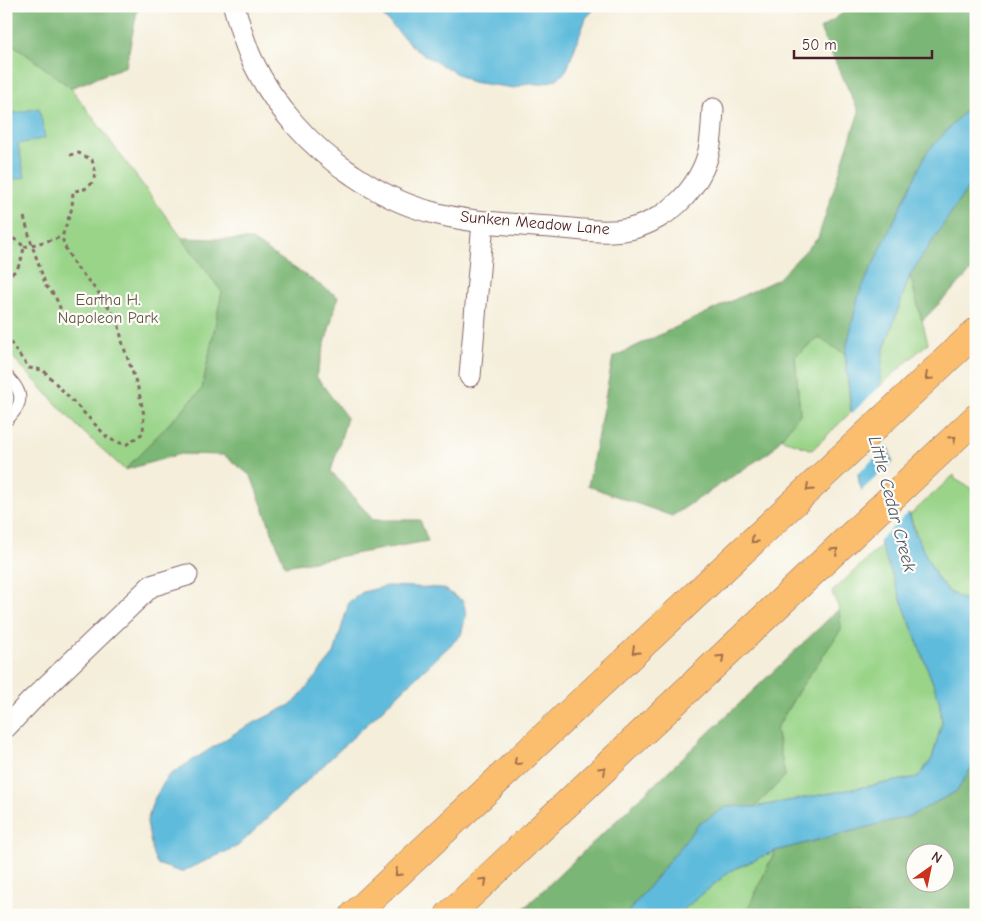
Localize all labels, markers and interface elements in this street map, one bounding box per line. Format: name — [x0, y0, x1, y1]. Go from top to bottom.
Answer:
scale bar — [794, 28, 932, 60]
text: 50 m — [802, 36, 837, 54]
street label: Sunken Meadow Lane — [460, 208, 610, 238]
park label: Eartha H. Napoleon Park — [58, 291, 159, 327]
one-way arrow — [924, 371, 933, 380]
water label: Little Cedar Creek — [864, 434, 920, 575]
one-way arrow — [947, 436, 956, 445]
one-way arrow — [806, 482, 815, 491]
one-way arrow — [751, 534, 760, 543]
one-way arrow — [829, 548, 838, 557]
one-way arrow — [632, 645, 641, 654]
one-way arrow — [715, 655, 724, 664]
one-way arrow — [513, 756, 522, 765]
one-way arrow — [597, 767, 606, 776]
north arrow — [904, 844, 954, 894]
text: N — [928, 848, 945, 867]
one-way arrow — [395, 867, 404, 876]
one-way arrow — [479, 878, 488, 887]

